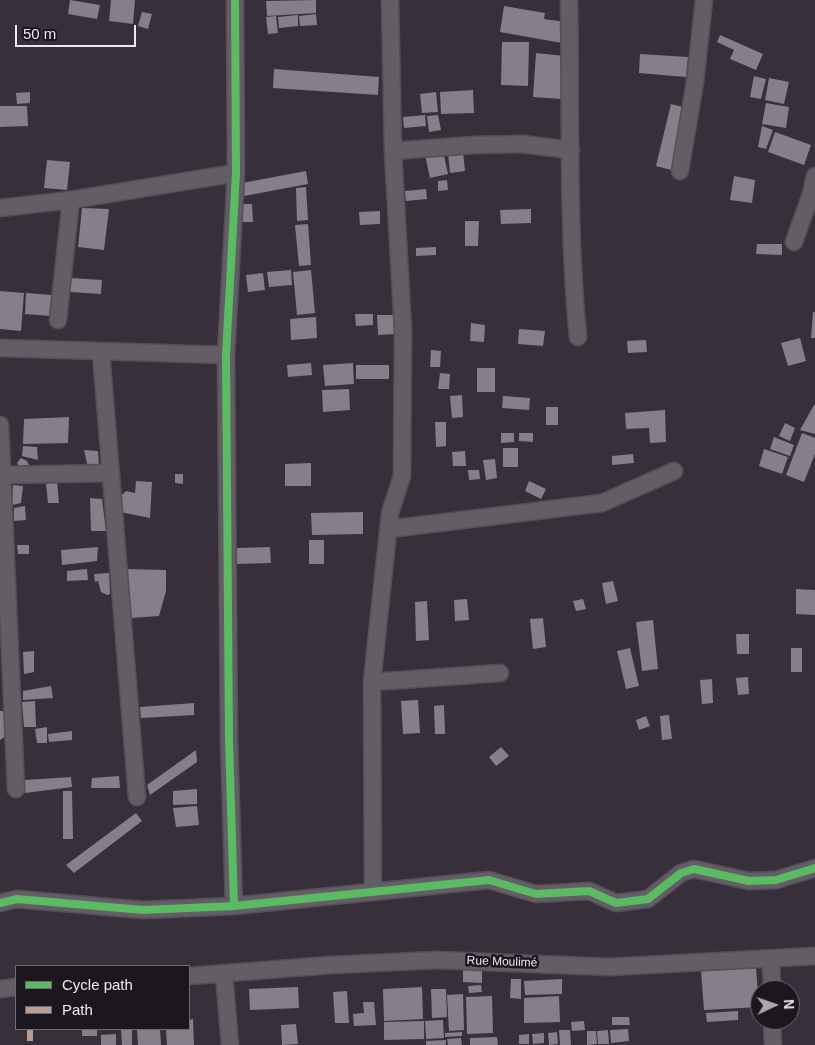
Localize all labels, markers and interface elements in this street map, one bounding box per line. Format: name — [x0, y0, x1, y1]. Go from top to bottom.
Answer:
scale bar — [18, 15, 139, 47]
text: 50 m — [23, 25, 56, 42]
street label: Rue Moulimé — [466, 954, 538, 970]
legend — [15, 965, 190, 1030]
text: Cycle path — [62, 976, 133, 993]
north arrow — [750, 980, 800, 1030]
text: N — [781, 999, 797, 1010]
text: Path — [62, 1001, 93, 1018]

